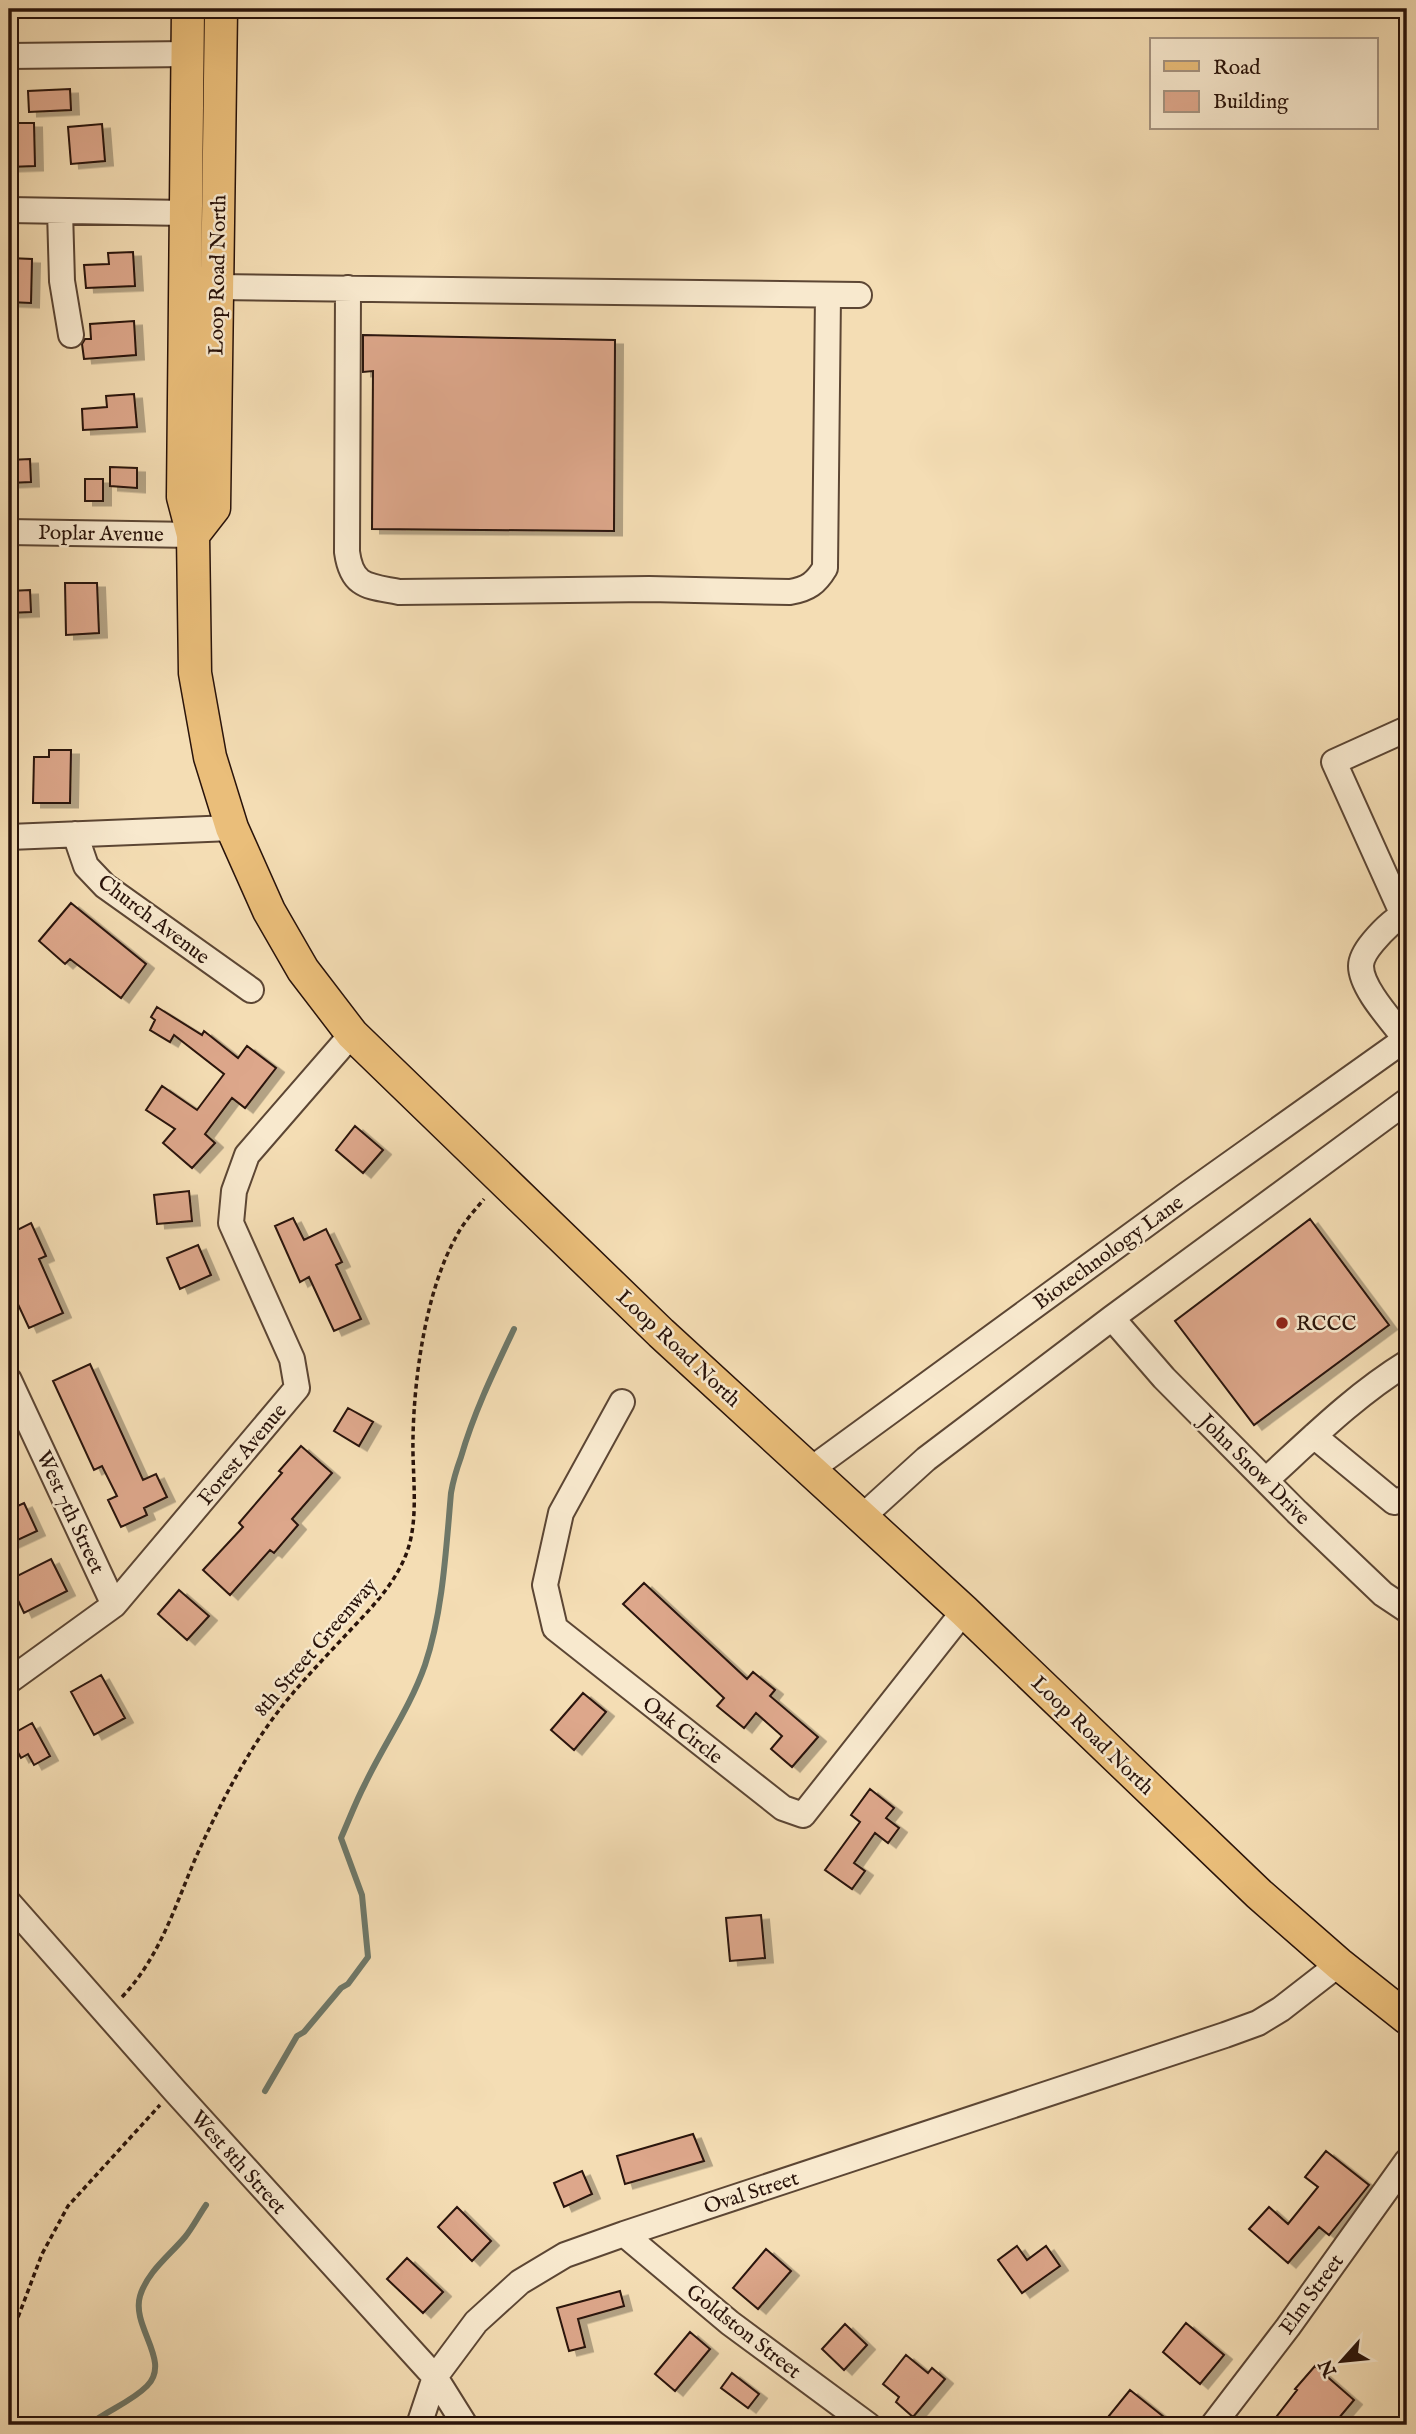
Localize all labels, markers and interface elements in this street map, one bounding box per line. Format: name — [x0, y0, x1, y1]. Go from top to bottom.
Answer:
legend — [1150, 38, 1378, 130]
text: Road — [1213, 55, 1261, 82]
text: Building — [1213, 89, 1289, 116]
street label: Loop Road North — [204, 194, 233, 356]
street label: Poplar Avenue — [38, 520, 164, 549]
street label: Church Avenue — [92, 869, 215, 971]
street label: Biotechnology Lane — [1029, 1189, 1189, 1317]
street label: Loop Road North — [610, 1284, 746, 1414]
place label: RCCC — [1296, 1311, 1357, 1338]
marker: RCCC — [1274, 1315, 1290, 1331]
street label: Forest Avenue — [193, 1398, 294, 1512]
street label: John Snow Drive — [1191, 1407, 1316, 1532]
street label: West 7th Street — [29, 1447, 110, 1578]
street label: 8th Street Greenway — [248, 1572, 384, 1723]
street label: Loop Road North — [1025, 1671, 1159, 1802]
street label: Oak Circle — [636, 1691, 728, 1771]
street label: West 8th Street — [184, 2105, 292, 2221]
street label: Oval Street — [701, 2165, 802, 2221]
street label: Elm Street — [1274, 2249, 1351, 2341]
street label: Goldston Street — [680, 2279, 806, 2385]
north arrow — [1308, 2326, 1378, 2396]
text: N — [1314, 2355, 1344, 2381]

